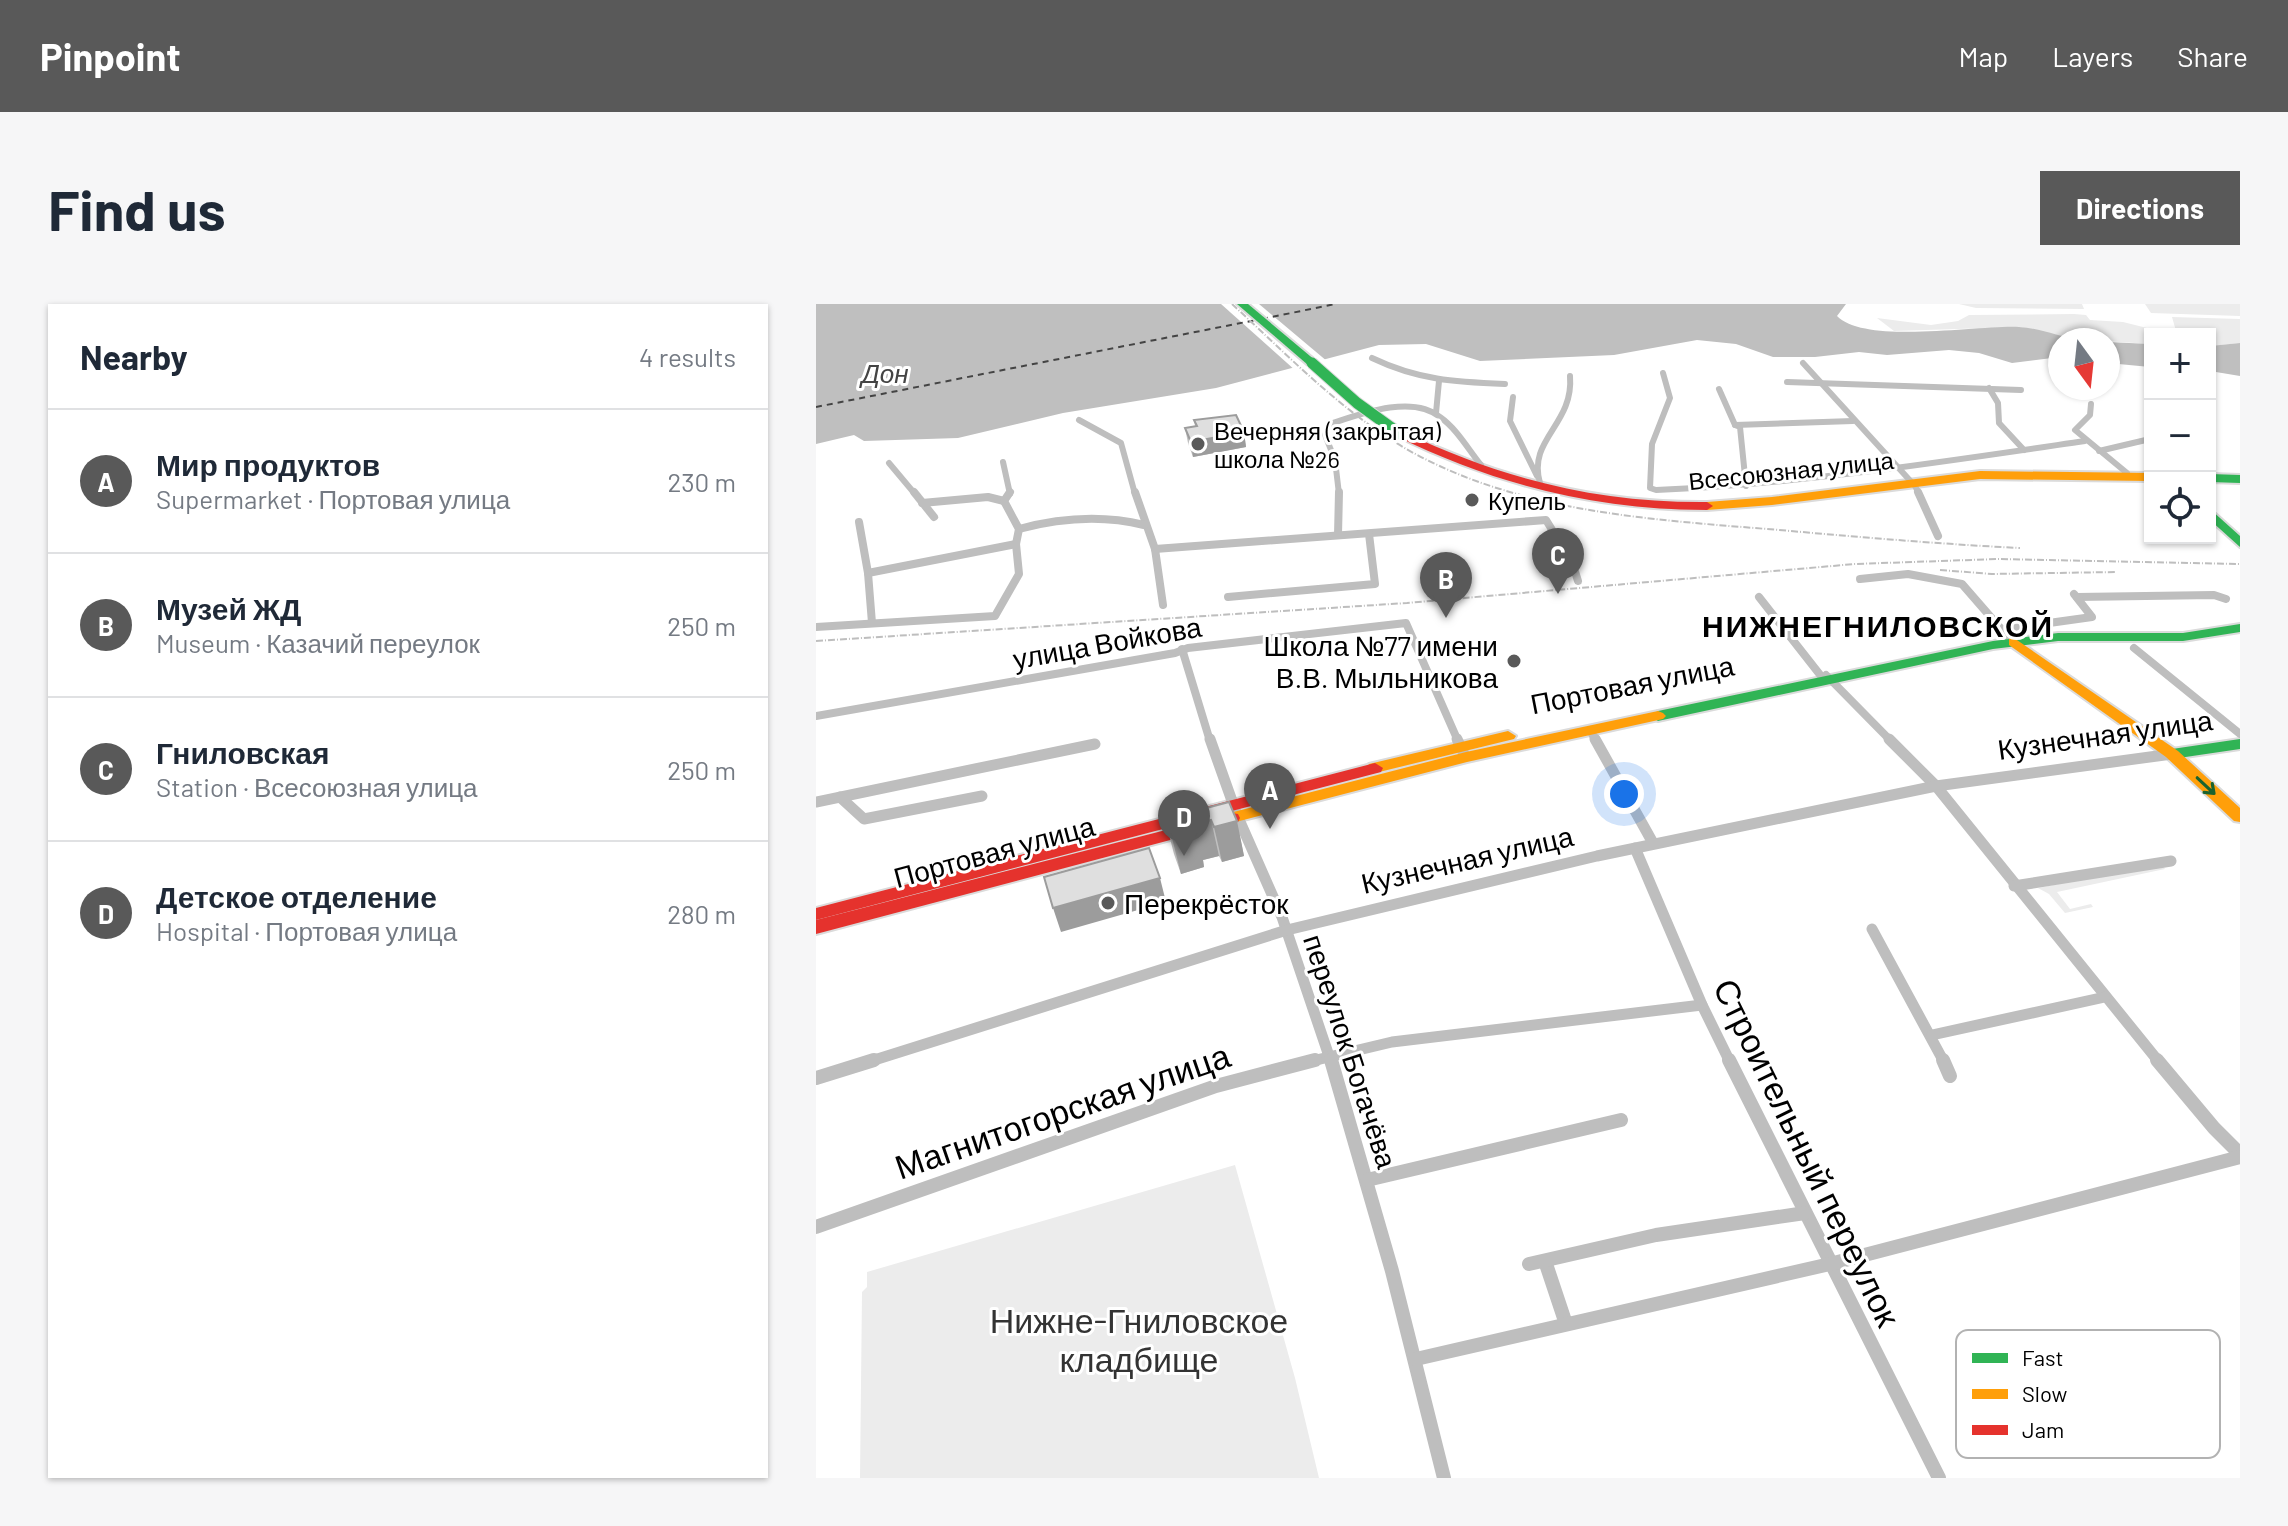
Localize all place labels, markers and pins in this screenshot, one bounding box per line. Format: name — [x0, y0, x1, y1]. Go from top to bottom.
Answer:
place label: Вечерняя (закрытая) школа №26 — [1214, 416, 1442, 473]
marker: Вечерняя (закрытая) школа №26 — [1189, 435, 1207, 453]
place label: Купель — [1488, 486, 1566, 515]
marker: Купель — [1463, 491, 1481, 509]
pin: C — [1532, 528, 1584, 594]
pin: B — [1420, 552, 1472, 618]
place label: Школа №77 имени В.В. Мыльникова — [1264, 628, 1498, 694]
marker: Школа №77 имени В.В. Мыльникова — [1505, 652, 1523, 670]
pin: A — [1244, 763, 1296, 829]
pin: D — [1158, 790, 1210, 856]
place label: Перекрёсток — [1124, 886, 1289, 920]
marker: Перекрёсток — [1099, 894, 1117, 912]

